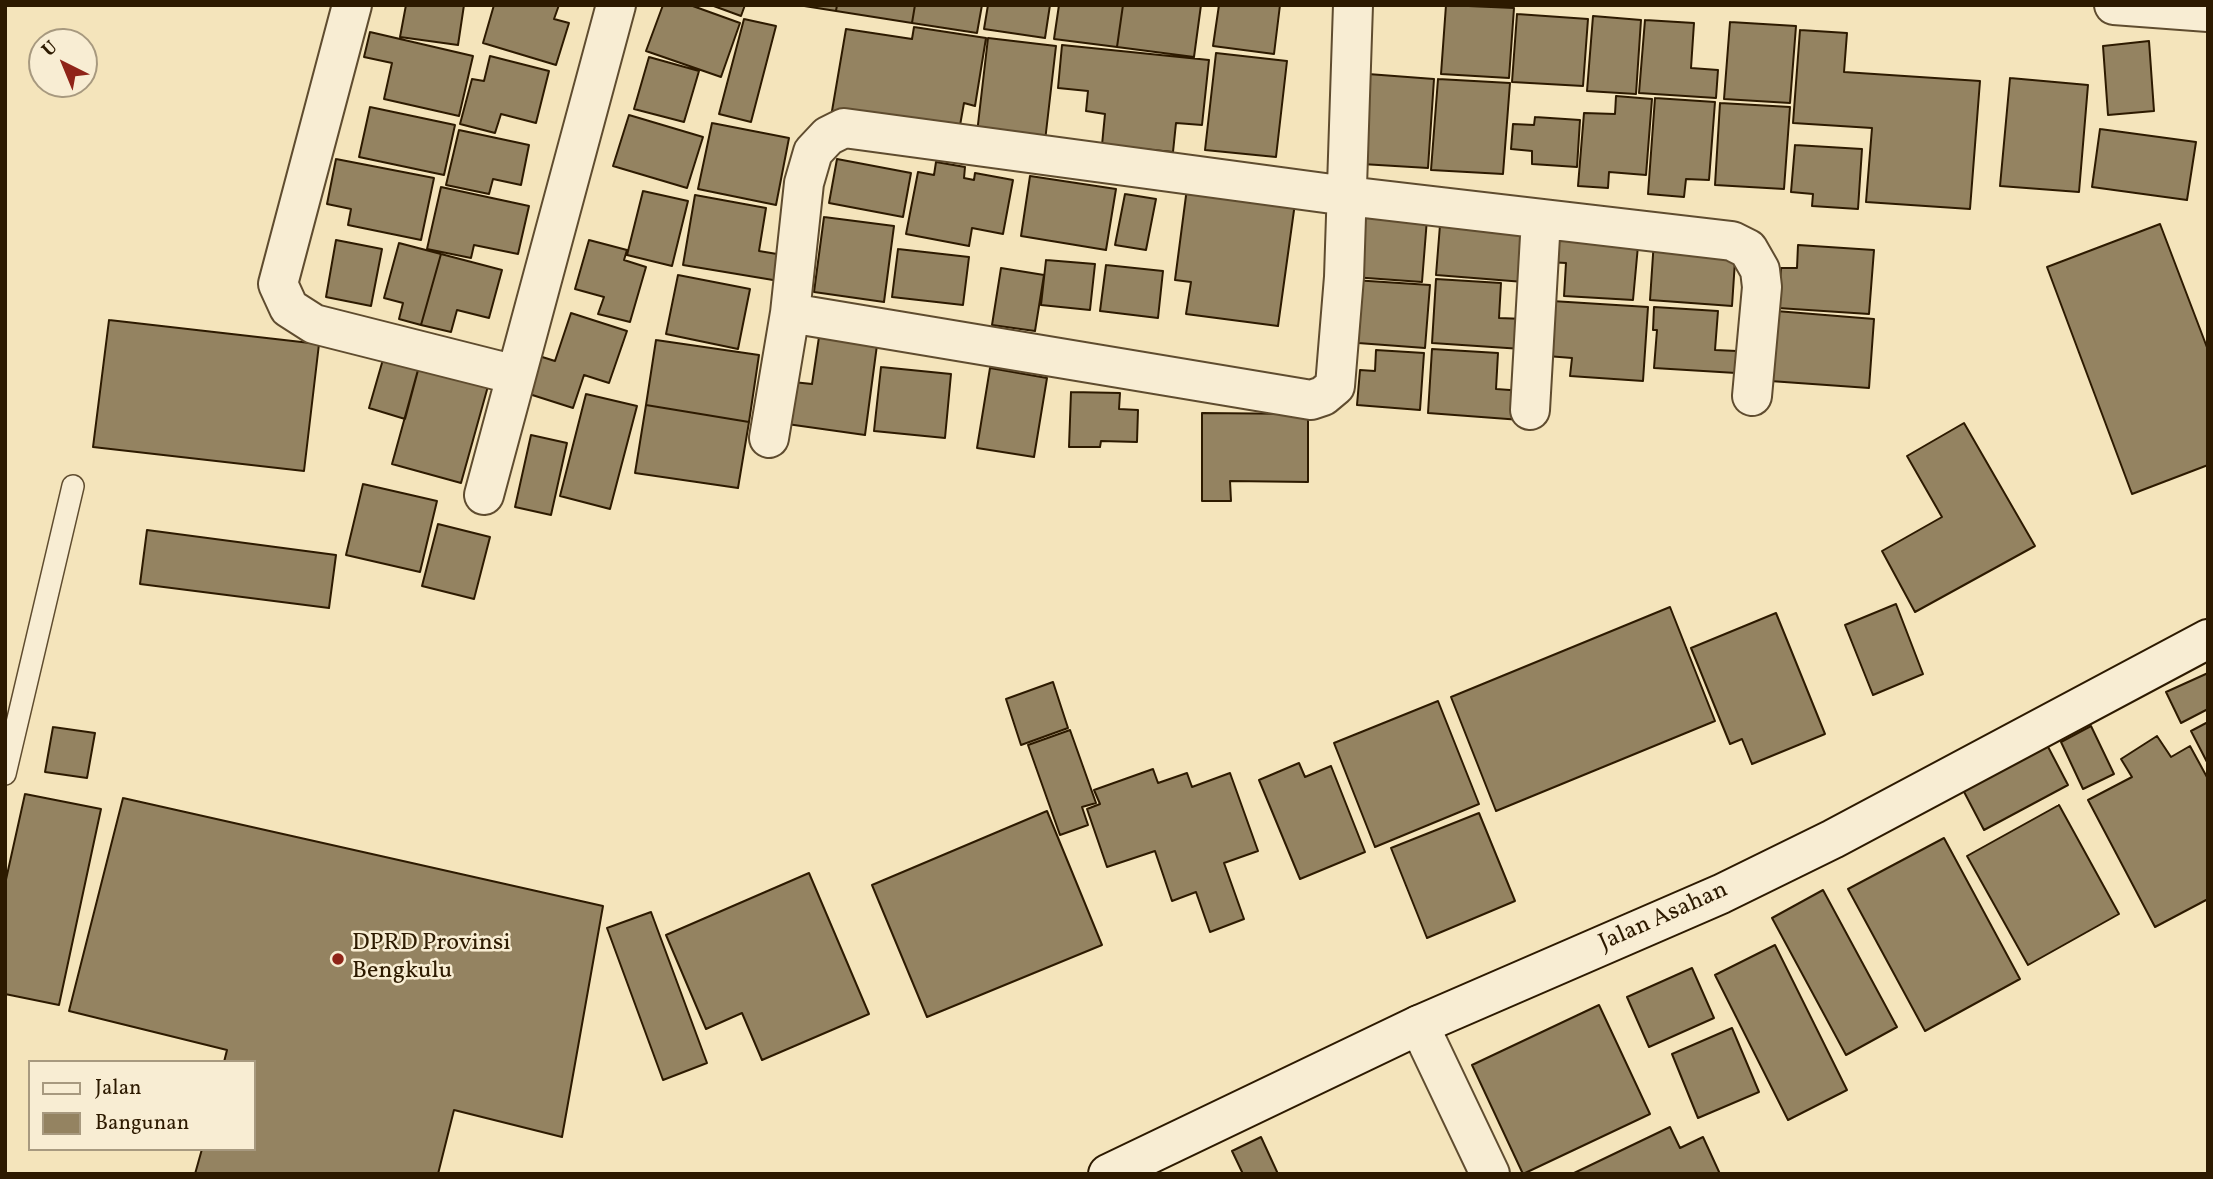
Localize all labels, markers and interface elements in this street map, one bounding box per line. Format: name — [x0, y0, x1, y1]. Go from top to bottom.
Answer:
north arrow — [28, 28, 98, 98]
text: U — [36, 35, 64, 63]
street label: Jalan Asahan — [1595, 877, 1733, 959]
place label: DPRD Provinsi Bengkulu — [352, 931, 510, 987]
marker: DPRD Provinsi Bengkulu — [330, 951, 346, 967]
legend — [28, 1060, 256, 1151]
text: Jalan — [95, 1074, 142, 1103]
text: Bangunan — [95, 1109, 189, 1138]

